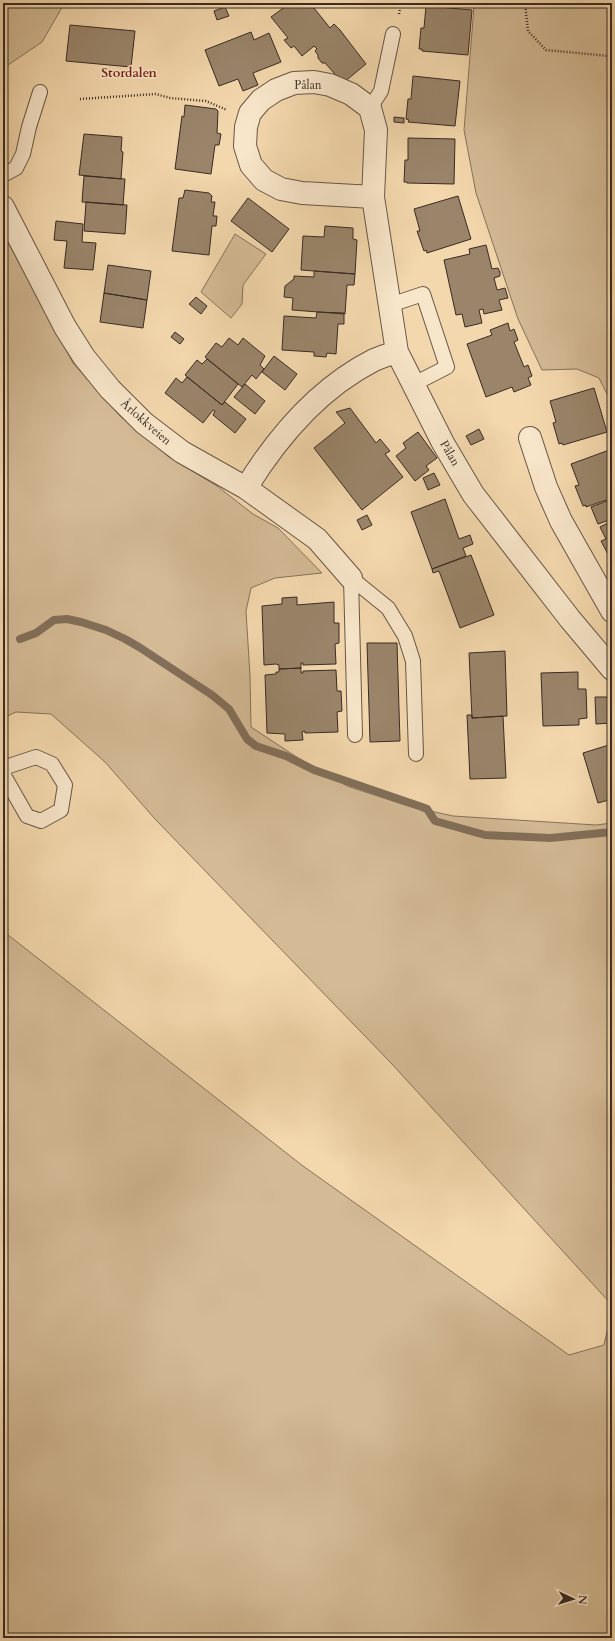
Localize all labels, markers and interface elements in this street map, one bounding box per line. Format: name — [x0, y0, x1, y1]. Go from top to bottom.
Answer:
district label: Stordalen — [101, 64, 157, 82]
street label: Pålan — [294, 77, 322, 93]
street label: Årlokkveien — [117, 395, 176, 449]
street label: Pålan — [436, 437, 464, 469]
north arrow — [553, 1579, 593, 1619]
text: N — [575, 1594, 590, 1605]

